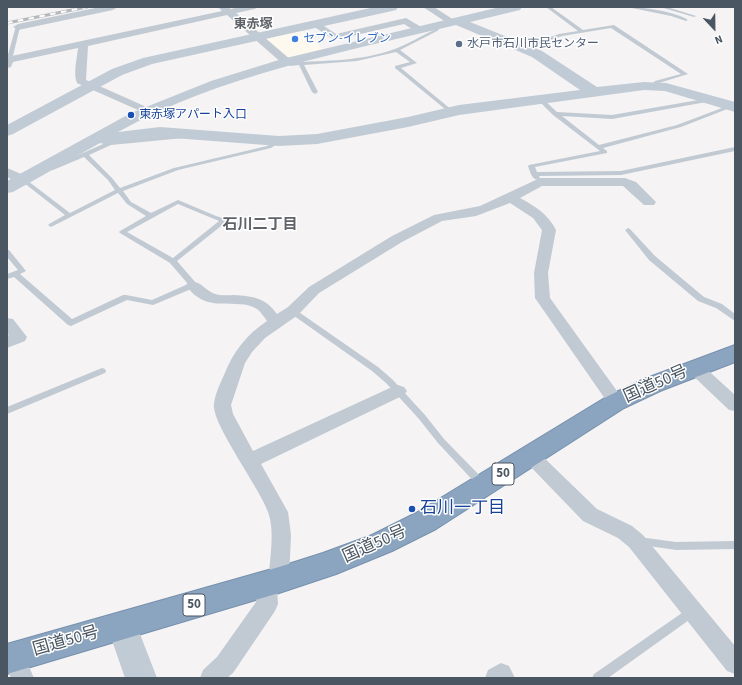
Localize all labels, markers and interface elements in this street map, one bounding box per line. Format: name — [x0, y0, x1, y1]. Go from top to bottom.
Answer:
north arrow — [694, 8, 734, 48]
district label: 東赤塚 — [234, 17, 272, 33]
text: N — [712, 31, 725, 48]
place label: セブン-イレブン — [303, 32, 391, 46]
marker: セブン-イレブン — [290, 34, 300, 44]
place label: 水戸市石川市民センター — [467, 37, 599, 51]
marker: 水戸市石川市民センター — [454, 39, 464, 49]
place label: 東赤塚アパート入口 — [139, 108, 247, 122]
marker: 東赤塚アパート入口 — [126, 110, 136, 120]
district label: 石川二丁目 — [223, 217, 297, 235]
street label: 国道50号 — [621, 362, 691, 408]
road number: 50 — [492, 463, 514, 485]
place label: 石川一丁目 — [420, 499, 505, 519]
marker: 石川一丁目 — [407, 504, 417, 514]
street label: 国道50号 — [340, 522, 410, 568]
road number: 50 — [183, 594, 205, 616]
street label: 国道50号 — [31, 623, 101, 661]

